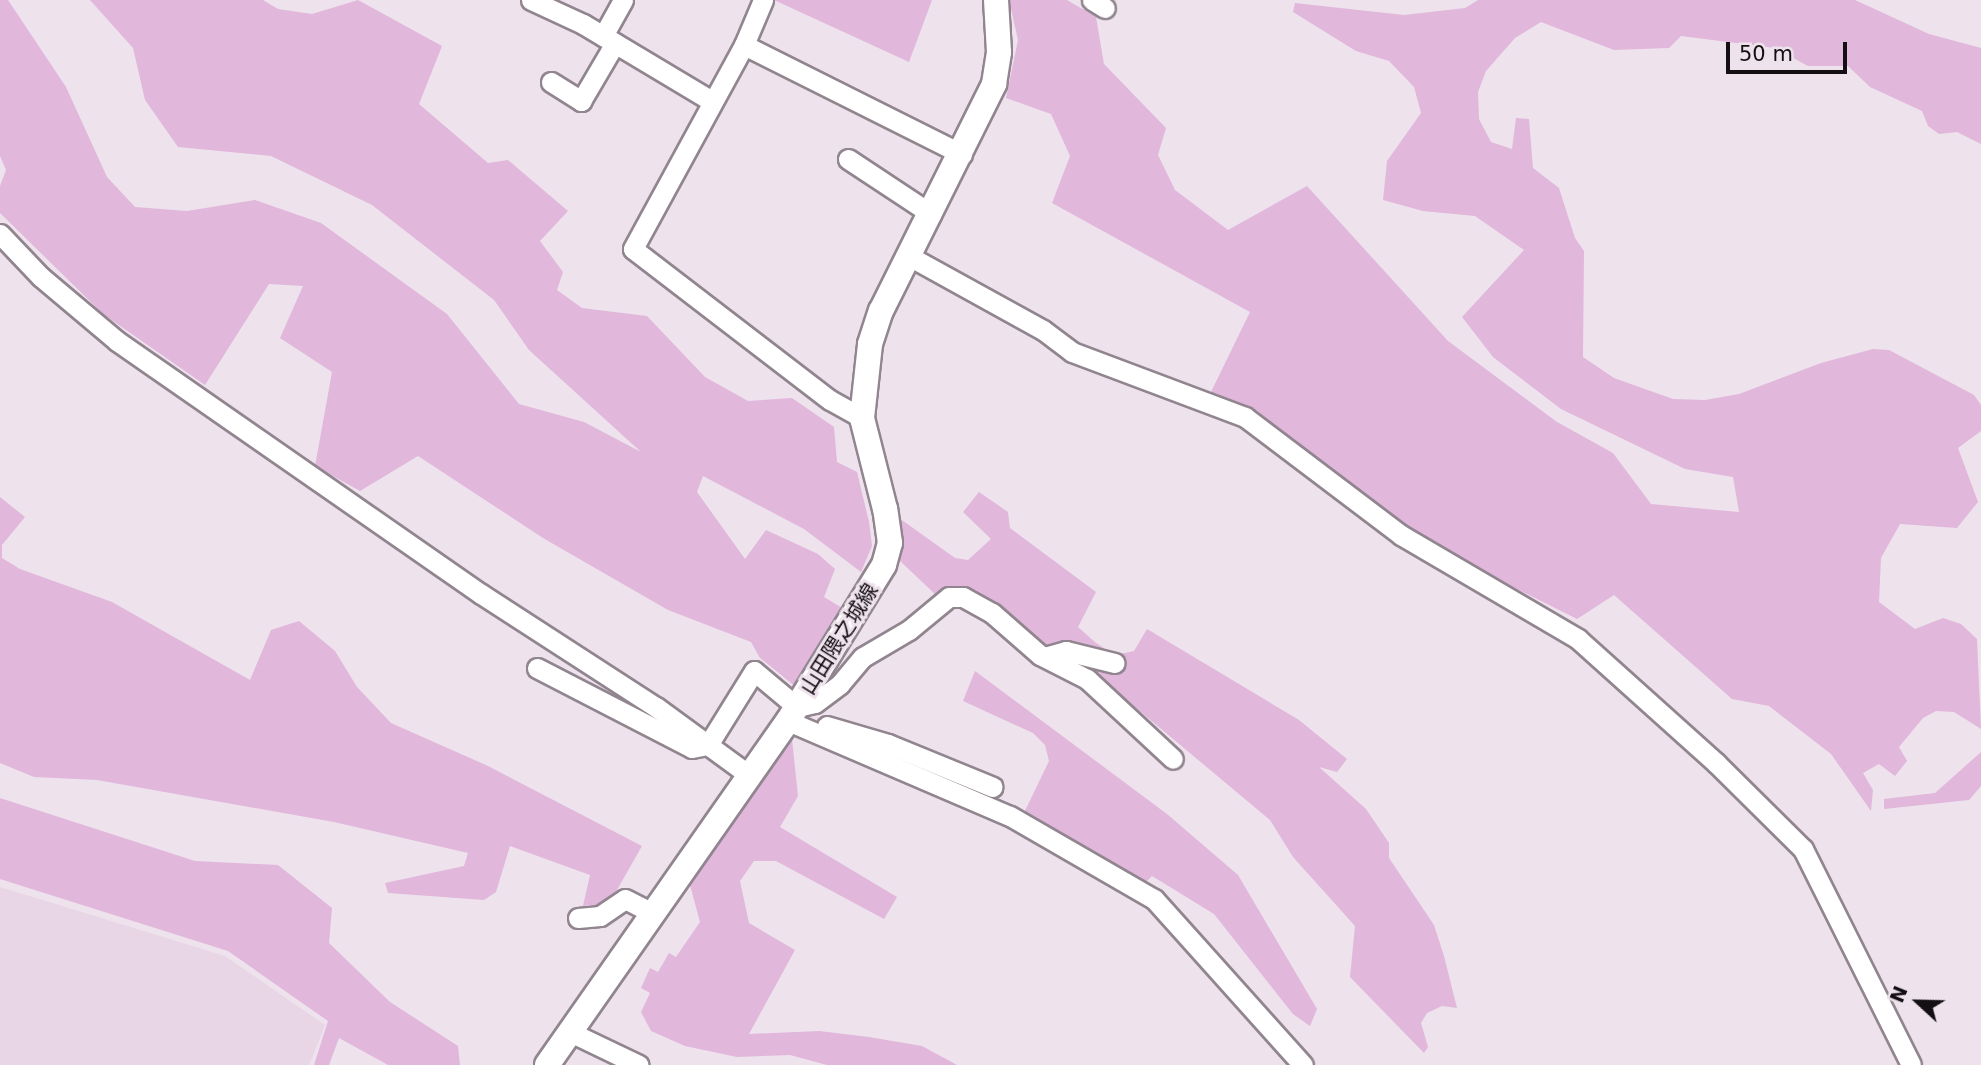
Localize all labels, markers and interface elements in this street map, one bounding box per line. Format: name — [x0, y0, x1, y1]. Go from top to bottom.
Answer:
scale bar — [1729, 28, 1850, 72]
text: 50 m — [1739, 42, 1793, 66]
street label: 山田隈之城線 — [795, 579, 883, 699]
north arrow — [1883, 967, 1953, 1037]
text: N — [1885, 983, 1912, 1006]

